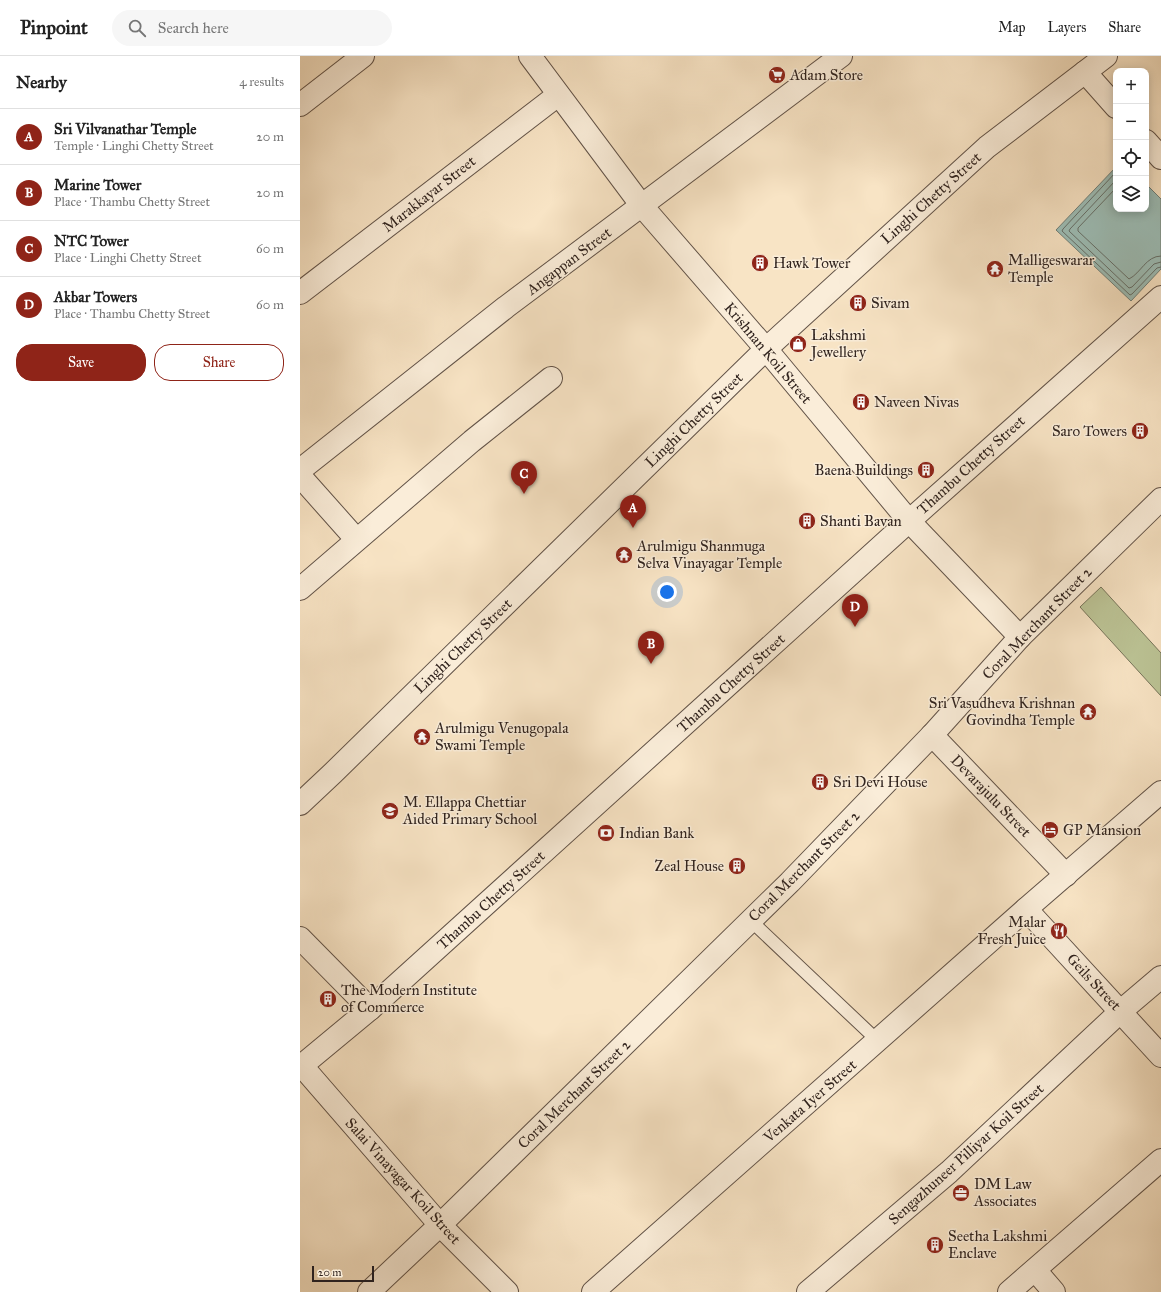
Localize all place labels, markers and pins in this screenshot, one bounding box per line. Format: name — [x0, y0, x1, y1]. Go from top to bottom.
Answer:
supermarket icon: Adam Store — [767, 65, 787, 85]
place label: Adam Store — [789, 66, 863, 84]
place label: Malligeswarar Temple — [1008, 251, 1095, 286]
building icon: Hawk Tower — [750, 253, 770, 273]
place label: Hawk Tower — [773, 254, 851, 272]
temple icon: Malligeswarar Temple — [985, 259, 1005, 279]
building icon: Sivam — [848, 293, 868, 313]
place label: Sivam — [871, 294, 910, 312]
place label: Lakshmi Jewellery — [809, 326, 867, 362]
shop icon: Lakshmi Jewellery — [788, 334, 808, 354]
building icon: Naveen Nivas — [851, 392, 871, 412]
place label: Naveen Nivas — [874, 393, 959, 411]
building icon: Saro Towers — [1130, 421, 1150, 441]
place label: Saro Towers — [1052, 422, 1127, 440]
building icon: Baena Buildings — [916, 460, 936, 480]
pin: C — [511, 461, 537, 494]
place label: Baena Buildings — [815, 461, 913, 479]
pin: A — [620, 495, 646, 528]
building icon: Shanti Bavan — [797, 511, 817, 531]
place label: Shanti Bavan — [820, 512, 902, 530]
place label: Arulmigu Shanmuga Selva Vinayagar Temple — [636, 537, 782, 572]
temple icon: Arulmigu Shanmuga Selva Vinayagar Temple — [614, 545, 634, 565]
pin: D — [842, 594, 868, 627]
pin: B — [638, 631, 664, 664]
place label: Sri Vasudheva Krishnan Govindha Temple — [929, 694, 1075, 729]
temple icon: Sri Vasudheva Krishnan Govindha Temple — [1078, 702, 1098, 722]
place label: Arulmigu Venugopala Swami Temple — [434, 719, 569, 754]
temple icon: Arulmigu Venugopala Swami Temple — [412, 727, 432, 747]
building icon: Sri Devi House — [810, 772, 830, 792]
place label: Sri Devi House — [833, 773, 927, 791]
place label: M. Ellappa Chettiar Aided Primary School — [402, 793, 538, 828]
school or university icon: M. Ellappa Chettiar Aided Primary School — [380, 801, 400, 821]
hotel icon: GP Mansion — [1040, 820, 1060, 840]
place label: GP Mansion — [1063, 821, 1141, 839]
bank icon: Indian Bank — [596, 823, 616, 843]
place label: Indian Bank — [619, 824, 694, 842]
building icon: Zeal House — [727, 856, 747, 876]
place label: Zeal House — [655, 857, 724, 875]
place label: Malar Fresh Juice — [977, 913, 1046, 949]
restaurant icon: Malar Fresh Juice — [1049, 921, 1069, 941]
place label: The Modern Institute of Commerce — [341, 981, 477, 1016]
building icon: The Modern Institute of Commerce — [318, 989, 338, 1009]
place label: DM Law Associates — [973, 1175, 1037, 1210]
office icon: DM Law Associates — [951, 1183, 971, 1203]
place label: Seetha Lakshmi Enclave — [948, 1227, 1047, 1262]
building icon: Seetha Lakshmi Enclave — [925, 1235, 945, 1255]

